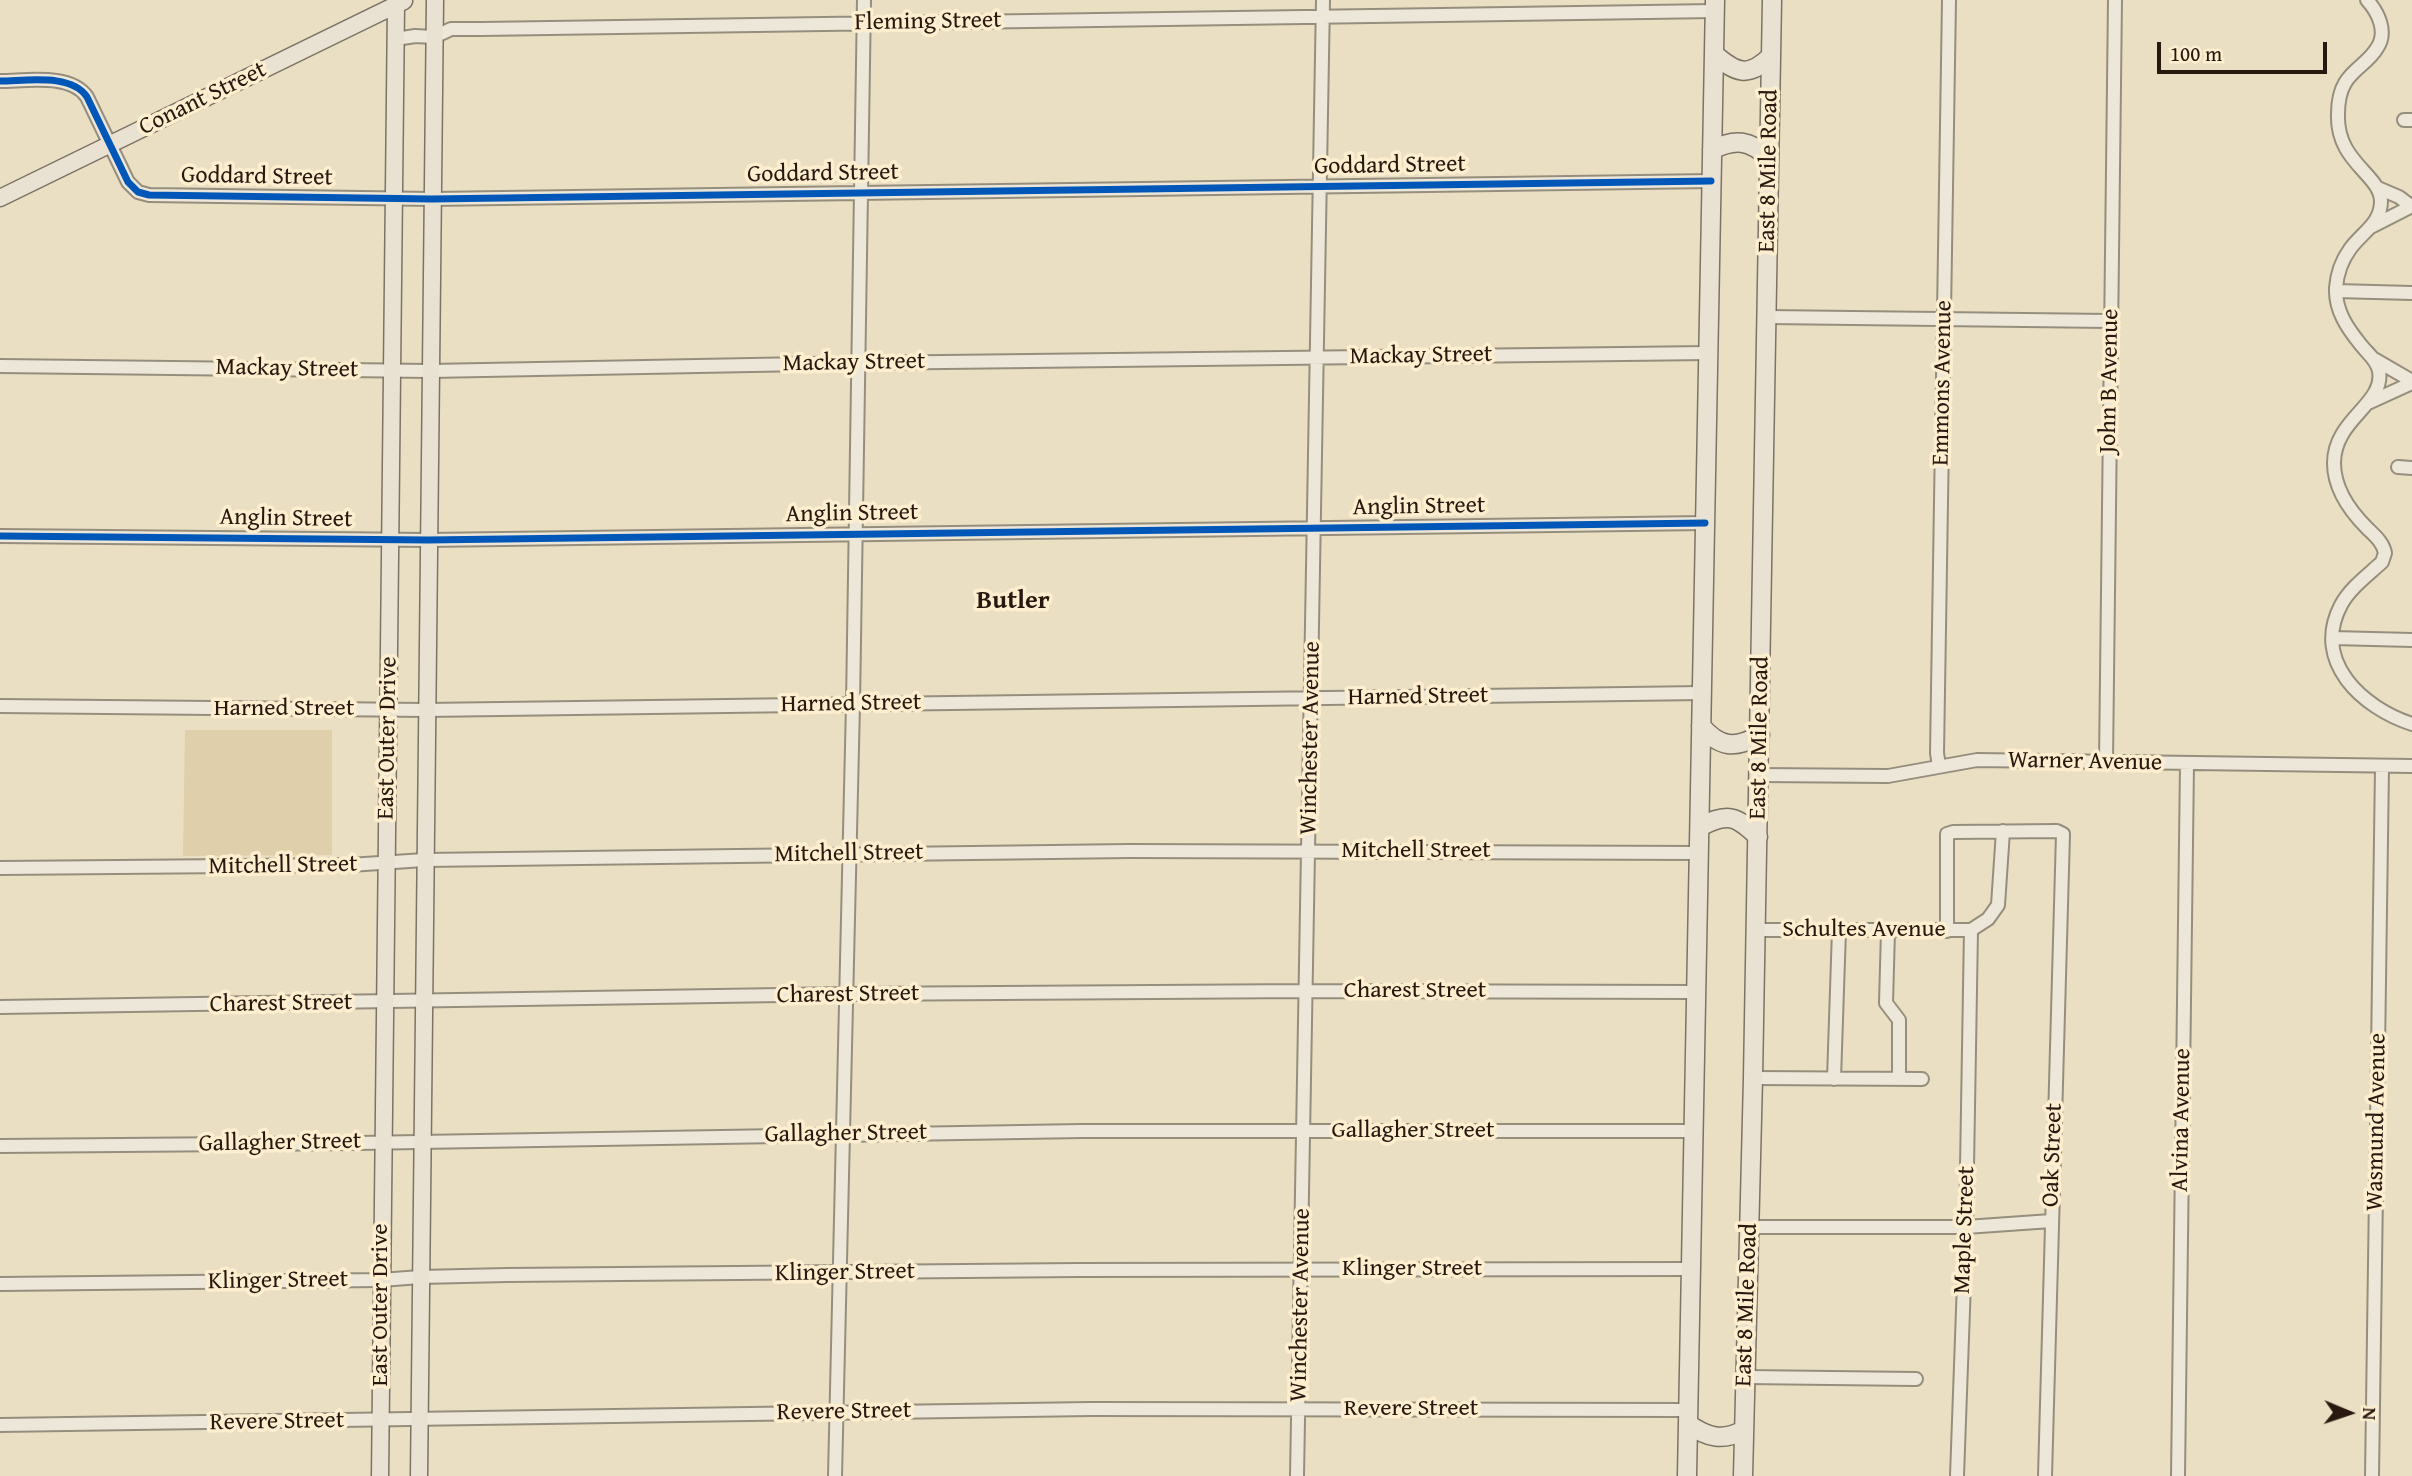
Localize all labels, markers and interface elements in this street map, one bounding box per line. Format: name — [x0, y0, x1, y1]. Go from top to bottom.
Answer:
street label: Fleming Street — [854, 6, 1002, 38]
scale bar — [2160, 28, 2330, 72]
text: 100 m — [2170, 38, 2222, 69]
street label: Conant Street — [135, 56, 271, 142]
street label: East 8 Mile Road — [1753, 89, 1785, 253]
street label: Goddard Street — [1314, 150, 1466, 182]
street label: Goddard Street — [747, 158, 899, 190]
street label: Goddard Street — [181, 161, 333, 193]
street label: Emmons Avenue — [1927, 300, 1959, 466]
street label: John B Avenue — [2094, 308, 2126, 454]
street label: Mackay Street — [1349, 340, 1493, 372]
street label: Mackay Street — [782, 347, 926, 379]
street label: Mackay Street — [215, 353, 359, 385]
street label: Anglin Street — [1352, 491, 1486, 523]
street label: Anglin Street — [785, 498, 919, 530]
street label: Anglin Street — [219, 503, 353, 535]
district label: Butler — [976, 585, 1050, 617]
street label: Winchester Avenue — [1295, 641, 1327, 835]
street label: East Outer Drive — [372, 656, 404, 820]
street label: East 8 Mile Road — [1744, 656, 1776, 820]
street label: Harned Street — [1347, 681, 1489, 713]
street label: Harned Street — [780, 688, 922, 720]
street label: Harned Street — [214, 695, 354, 723]
street label: Warner Avenue — [2008, 746, 2162, 778]
street label: Mitchell Street — [1341, 837, 1491, 865]
street label: Mitchell Street — [774, 838, 924, 870]
street label: Mitchell Street — [208, 850, 358, 882]
street label: Schultes Avenue — [1782, 916, 1946, 944]
street label: Charest Street — [1344, 977, 1486, 1005]
street label: Charest Street — [776, 979, 920, 1011]
street label: Charest Street — [209, 988, 353, 1020]
street label: Wasmund Avenue — [2361, 1033, 2393, 1211]
street label: Alvina Avenue — [2166, 1048, 2198, 1192]
street label: Oak Street — [2037, 1102, 2069, 1208]
street label: Gallagher Street — [1332, 1117, 1494, 1145]
street label: Gallagher Street — [764, 1118, 928, 1150]
street label: Gallagher Street — [198, 1127, 362, 1159]
street label: Maple Street — [1948, 1166, 1982, 1294]
street label: Winchester Avenue — [1285, 1208, 1317, 1402]
street label: East Outer Drive — [367, 1223, 395, 1387]
street label: East 8 Mile Road — [1730, 1223, 1764, 1387]
street label: Klinger Street — [1342, 1255, 1482, 1283]
street label: Klinger Street — [775, 1257, 915, 1289]
street label: Klinger Street — [208, 1265, 348, 1297]
north arrow — [2314, 1378, 2384, 1448]
street label: Revere Street — [1344, 1395, 1478, 1423]
street label: Revere Street — [777, 1396, 911, 1428]
street label: Revere Street — [210, 1406, 344, 1438]
text: N — [2356, 1407, 2384, 1421]

